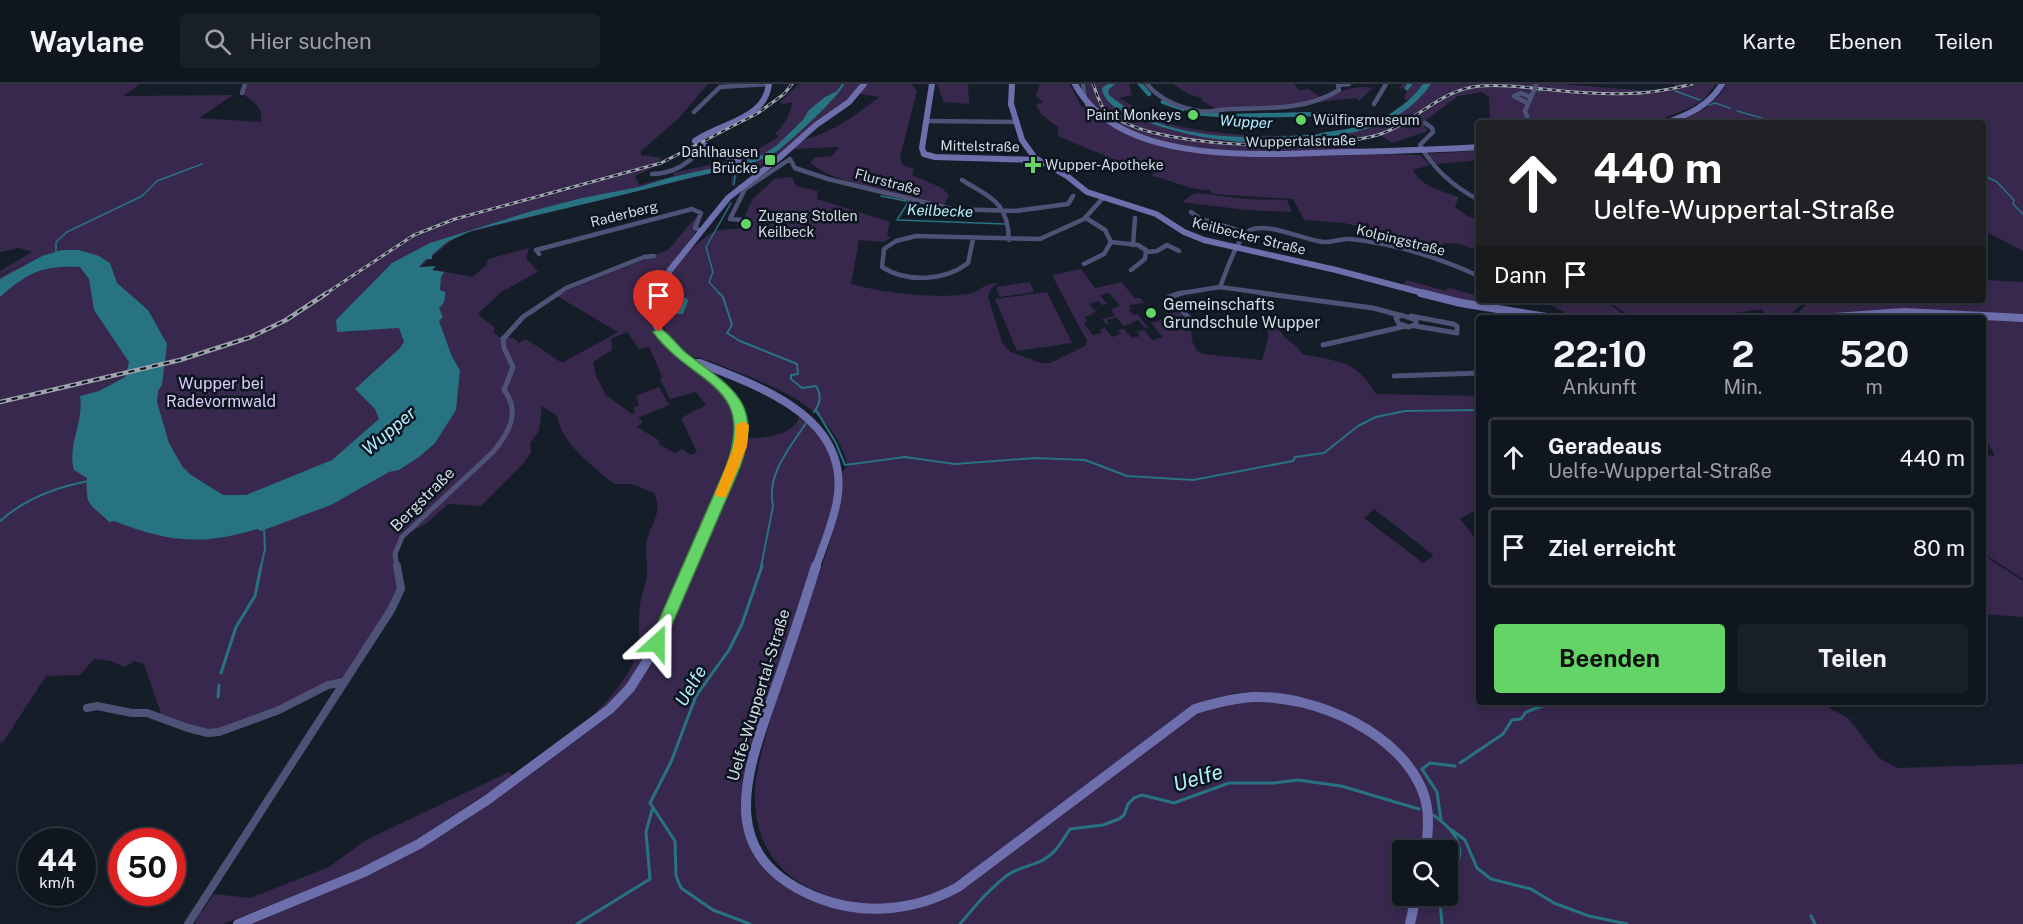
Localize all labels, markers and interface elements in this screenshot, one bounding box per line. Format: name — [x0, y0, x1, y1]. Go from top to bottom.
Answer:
search box — [180, 14, 600, 68]
text: Waylane — [30, 25, 144, 58]
icon: search — [201, 25, 234, 58]
text: Hier suchen — [249, 28, 372, 54]
text: Karte — [1742, 29, 1796, 54]
text: Ebenen — [1829, 29, 1902, 54]
text: Teilen — [1935, 29, 1993, 54]
place label: Paint Monkeys — [1086, 107, 1181, 123]
marker: Paint Monkeys — [1186, 108, 1200, 122]
water label: Wupper — [1219, 112, 1273, 131]
place label: Wülfingmuseum — [1313, 112, 1420, 128]
marker: Wülfingmuseum — [1294, 113, 1308, 127]
street label: Wuppertalstraße — [1246, 132, 1356, 150]
street label: Mittelstraße — [940, 137, 1020, 155]
text: 440 m — [1593, 143, 1722, 192]
place label: Dahlhausen Brücke — [681, 144, 758, 176]
icon: ahead — [1494, 144, 1572, 222]
marker: Dahlhausen Brücke — [763, 153, 777, 167]
place label: Wupper-Apotheke — [1045, 157, 1164, 173]
marker: Wupper-Apotheke — [1026, 158, 1040, 172]
street label: Flurstraße — [853, 166, 923, 198]
text: Uelfe-Wuppertal-Straße — [1593, 193, 1895, 225]
street label: Raderberg — [589, 198, 660, 230]
water label: Keilbecke — [907, 201, 973, 220]
place label: Zugang Stollen Keilbeck — [758, 208, 858, 240]
street label: Keilbecker Straße — [1190, 214, 1308, 258]
marker: Zugang Stollen Keilbeck — [739, 217, 753, 231]
street label: Kolpingstraße — [1355, 221, 1447, 259]
icon: arrive — [1559, 258, 1592, 291]
text: Dann — [1494, 262, 1547, 288]
pin — [633, 270, 684, 332]
icon: arrive — [642, 279, 675, 312]
place label: Gemeinschafts Grundschule Wupper — [1163, 295, 1320, 332]
marker: Gemeinschafts Grundschule Wupper — [1144, 306, 1158, 320]
text: 22:10 — [1553, 333, 1647, 375]
text: 2 — [1731, 333, 1754, 375]
text: 520 — [1839, 333, 1909, 375]
park label: Wupper bei Radevormwald — [166, 374, 276, 411]
text: Ankunft — [1562, 375, 1637, 399]
text: Min. — [1723, 375, 1762, 399]
text: m — [1865, 375, 1883, 399]
water label: Wupper — [357, 402, 420, 459]
text: Geradeaus — [1548, 433, 1662, 459]
icon: ahead — [1497, 441, 1530, 474]
text: 440 m — [1900, 445, 1965, 471]
text: Uelfe-Wuppertal-Straße — [1548, 459, 1772, 483]
street label: Bergstraße — [386, 463, 458, 535]
icon: arrive — [1497, 531, 1530, 564]
text: Ziel erreicht — [1548, 535, 1676, 561]
text: 80 m — [1913, 535, 1965, 561]
street label: Uelfe-Wuppertal-Straße — [723, 607, 794, 784]
position arrow — [625, 611, 689, 675]
button: Beenden — [1494, 624, 1725, 693]
button: Teilen — [1737, 624, 1968, 693]
water label: Uelfe — [671, 662, 711, 710]
water label: Uelfe — [1170, 759, 1226, 797]
speed limit sign: 50 — [108, 828, 186, 906]
map controls — [1392, 840, 1458, 906]
button: search — [1392, 840, 1458, 906]
text: 44 — [37, 842, 77, 878]
text: km/h — [39, 874, 75, 891]

